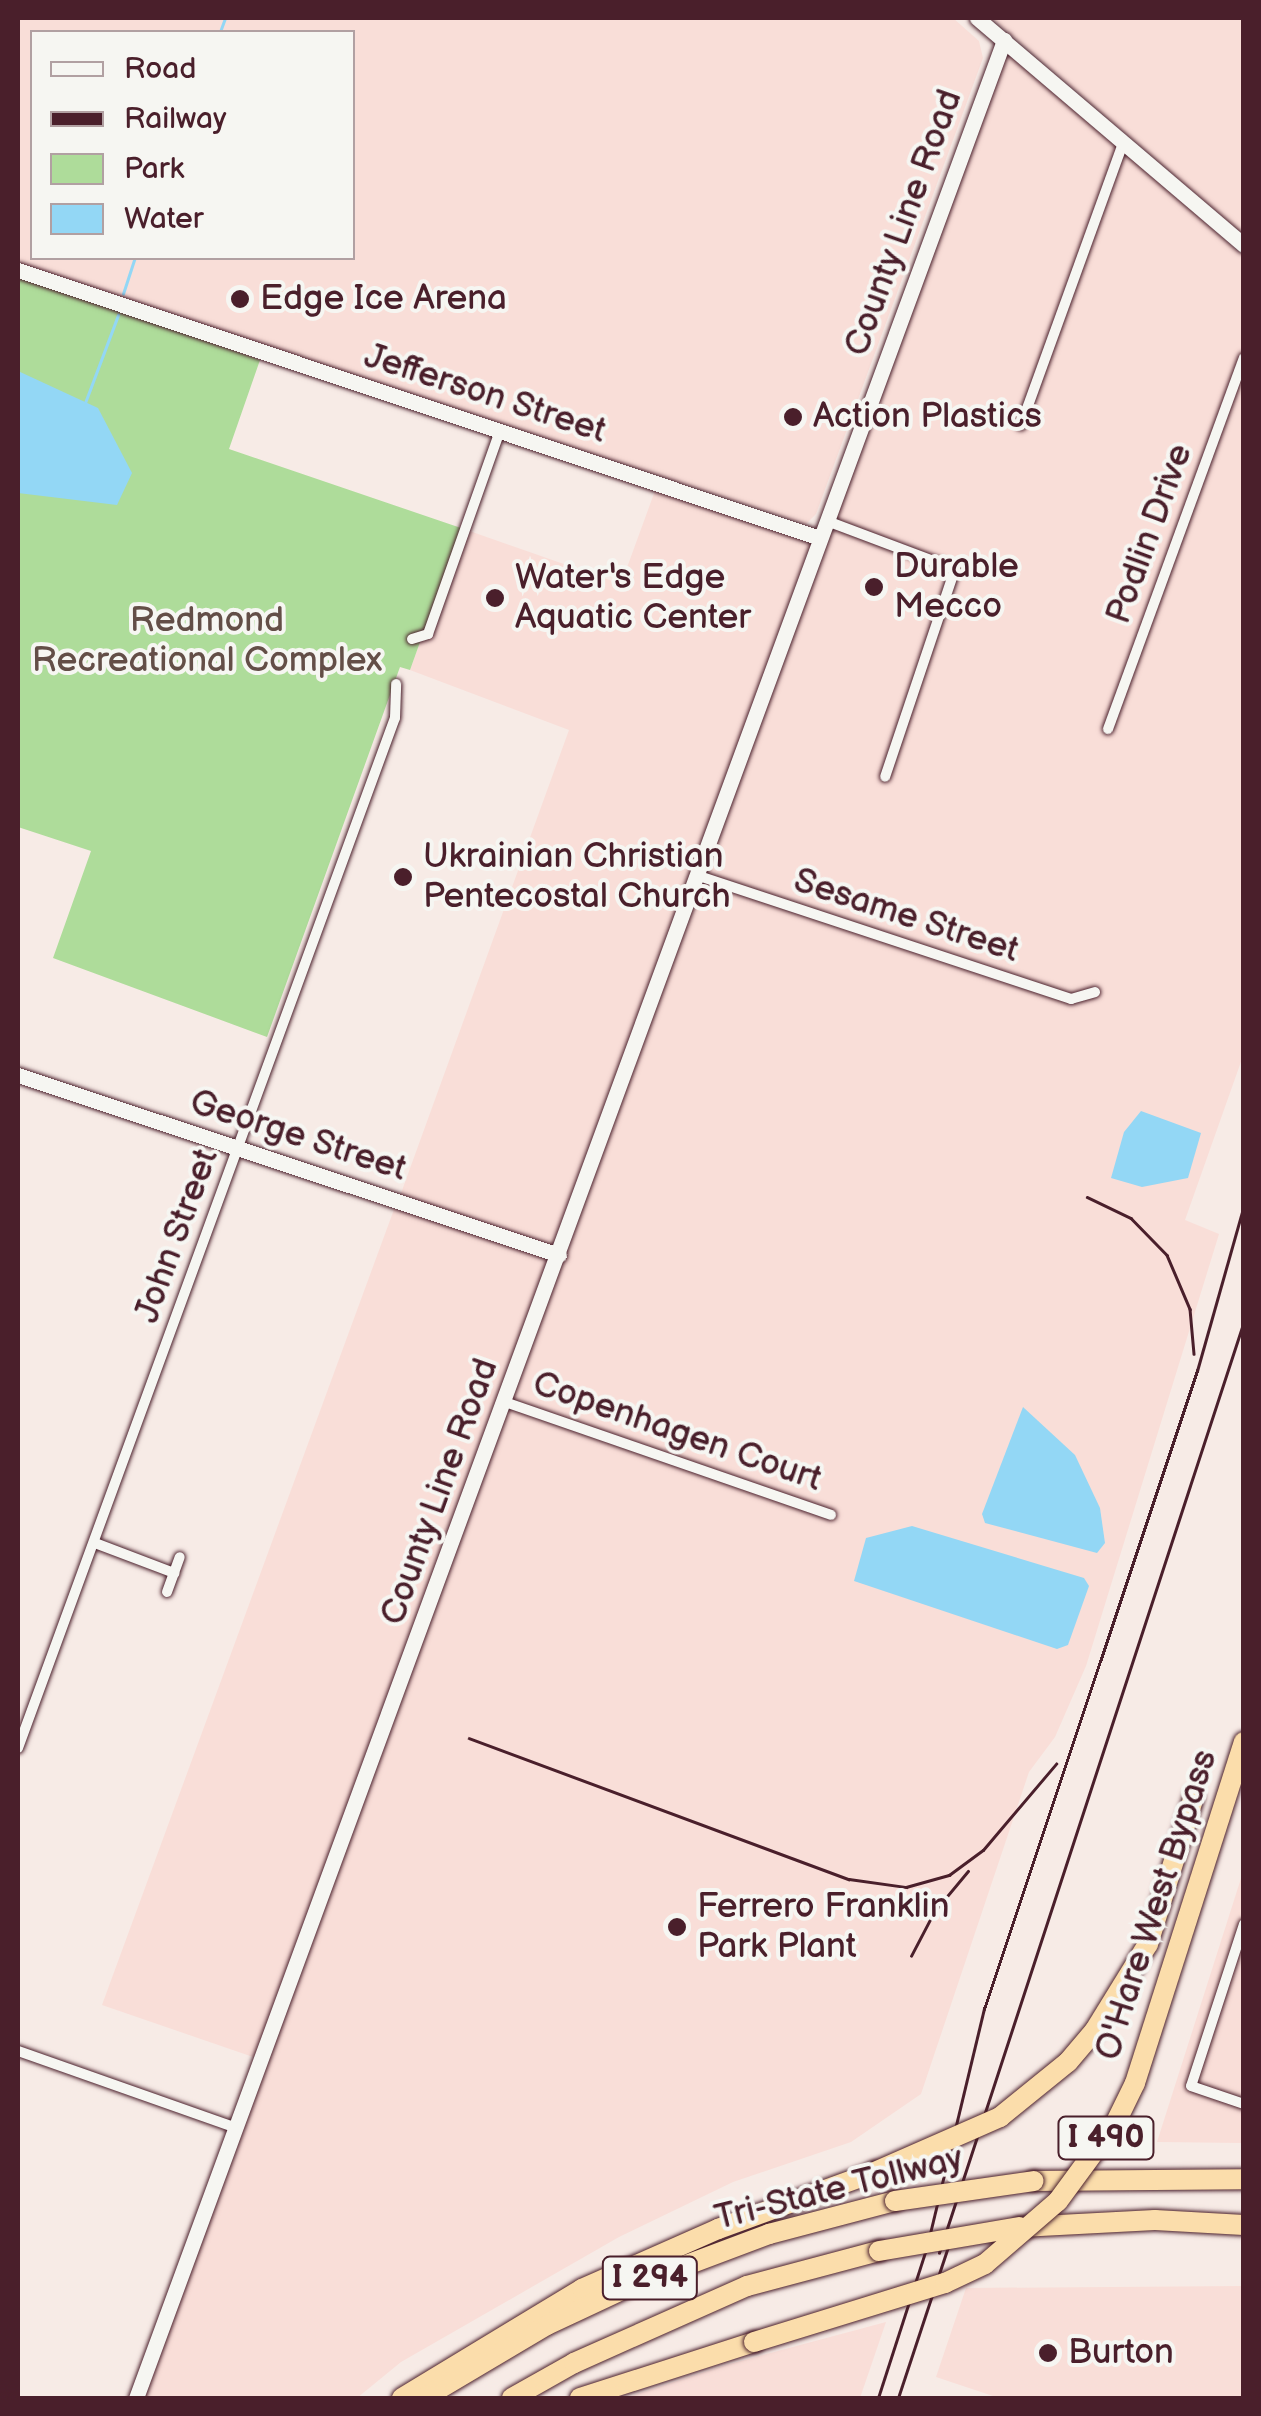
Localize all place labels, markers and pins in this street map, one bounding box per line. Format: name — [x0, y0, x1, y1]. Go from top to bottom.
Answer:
place label: Edge Ice Arena — [260, 278, 507, 320]
marker: Edge Ice Arena — [229, 288, 251, 310]
place label: Action Plastics — [813, 396, 1042, 438]
marker: Action Plastics — [782, 406, 804, 428]
place label: Durable Mecco — [894, 546, 1019, 628]
place label: Water's Edge Aquatic Center — [515, 557, 751, 639]
marker: Durable Mecco — [863, 576, 885, 598]
marker: Water's Edge Aquatic Center — [484, 587, 506, 609]
place label: Ukrainian Christian Pentecostal Church — [423, 836, 731, 918]
marker: Ukrainian Christian Pentecostal Church — [392, 866, 414, 888]
place label: Ferrero Franklin Park Plant — [697, 1886, 949, 1968]
marker: Ferrero Franklin Park Plant — [666, 1916, 688, 1938]
place label: Burton — [1068, 2332, 1174, 2374]
marker: Burton — [1037, 2342, 1059, 2364]

